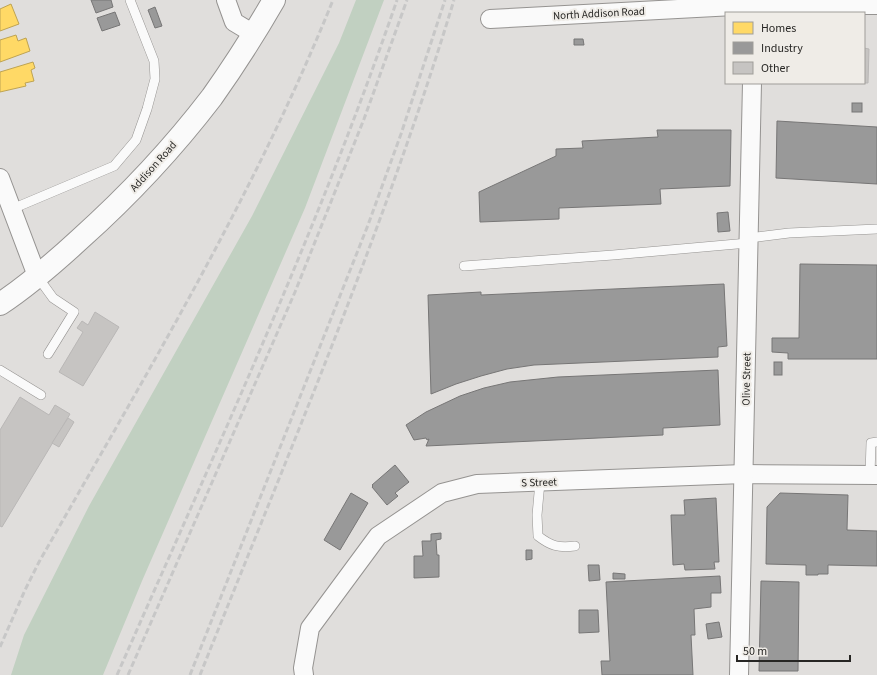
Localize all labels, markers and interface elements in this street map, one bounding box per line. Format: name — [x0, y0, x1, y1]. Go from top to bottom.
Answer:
street label: North Addison Road — [553, 4, 645, 23]
legend — [725, 12, 865, 84]
text: Homes — [761, 20, 796, 37]
text: Industry — [761, 40, 803, 57]
text: Other — [761, 60, 791, 77]
street label: Addison Road — [127, 138, 180, 195]
street label: Olive Street — [739, 352, 754, 406]
street label: S Street — [521, 474, 557, 491]
scale bar — [737, 637, 850, 663]
text: 50 m — [743, 643, 767, 660]

